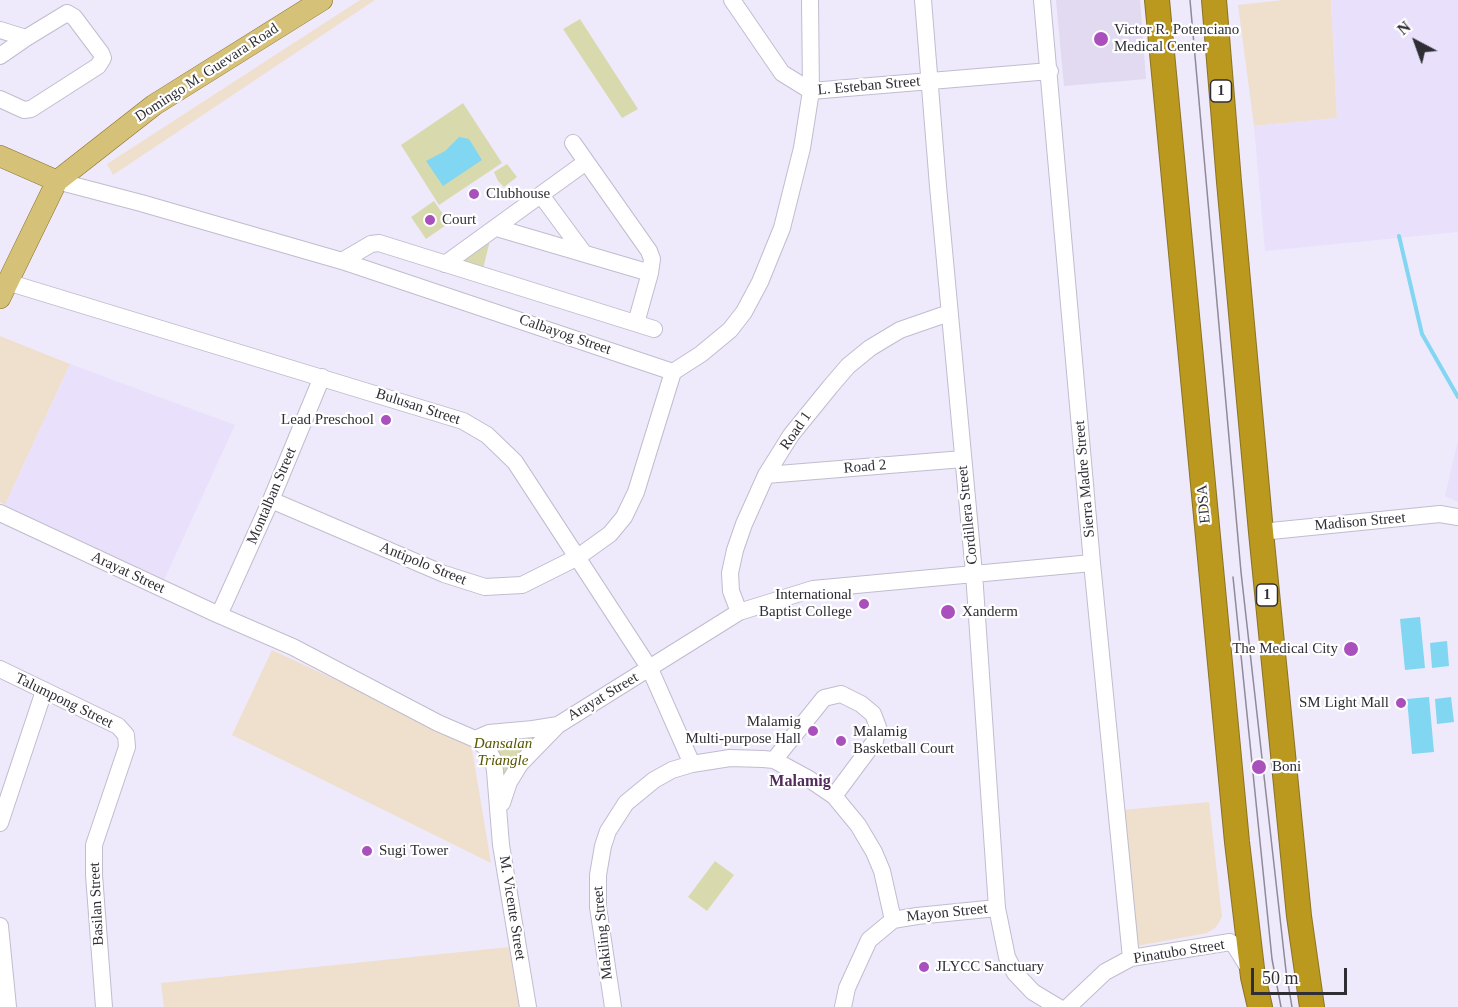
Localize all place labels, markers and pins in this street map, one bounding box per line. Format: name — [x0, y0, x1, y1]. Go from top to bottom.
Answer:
place label: Victor R. Potenciano Medical Center — [1114, 21, 1239, 56]
marker: Victor R. Potenciano Medical Center — [1092, 30, 1110, 48]
place label: Clubhouse — [486, 185, 550, 203]
marker: Clubhouse — [467, 187, 481, 201]
place label: Court — [442, 211, 476, 229]
marker: Court — [423, 213, 437, 227]
place label: Lead Preschool — [281, 411, 374, 429]
marker: Lead Preschool — [379, 413, 393, 427]
place label: International Baptist College — [759, 586, 852, 621]
marker: International Baptist College — [857, 597, 871, 611]
marker: Xanderm — [939, 603, 957, 621]
place label: Xanderm — [962, 603, 1018, 621]
place label: The Medical City — [1232, 640, 1338, 658]
marker: The Medical City — [1342, 640, 1360, 658]
place label: SM Light Mall — [1299, 694, 1389, 712]
marker: SM Light Mall — [1394, 696, 1408, 710]
place label: Malamig Multi-purpose Hall — [686, 713, 801, 748]
place label: Malamig Basketball Court — [853, 723, 954, 758]
marker: Malamig Multi-purpose Hall — [806, 724, 820, 738]
marker: Malamig Basketball Court — [834, 734, 848, 748]
marker: Boni — [1250, 758, 1268, 776]
place label: Boni — [1272, 758, 1301, 776]
place label: Sugi Tower — [379, 842, 448, 860]
marker: Sugi Tower — [360, 844, 374, 858]
place label: JLYCC Sanctuary — [936, 958, 1044, 976]
marker: JLYCC Sanctuary — [917, 960, 931, 974]

